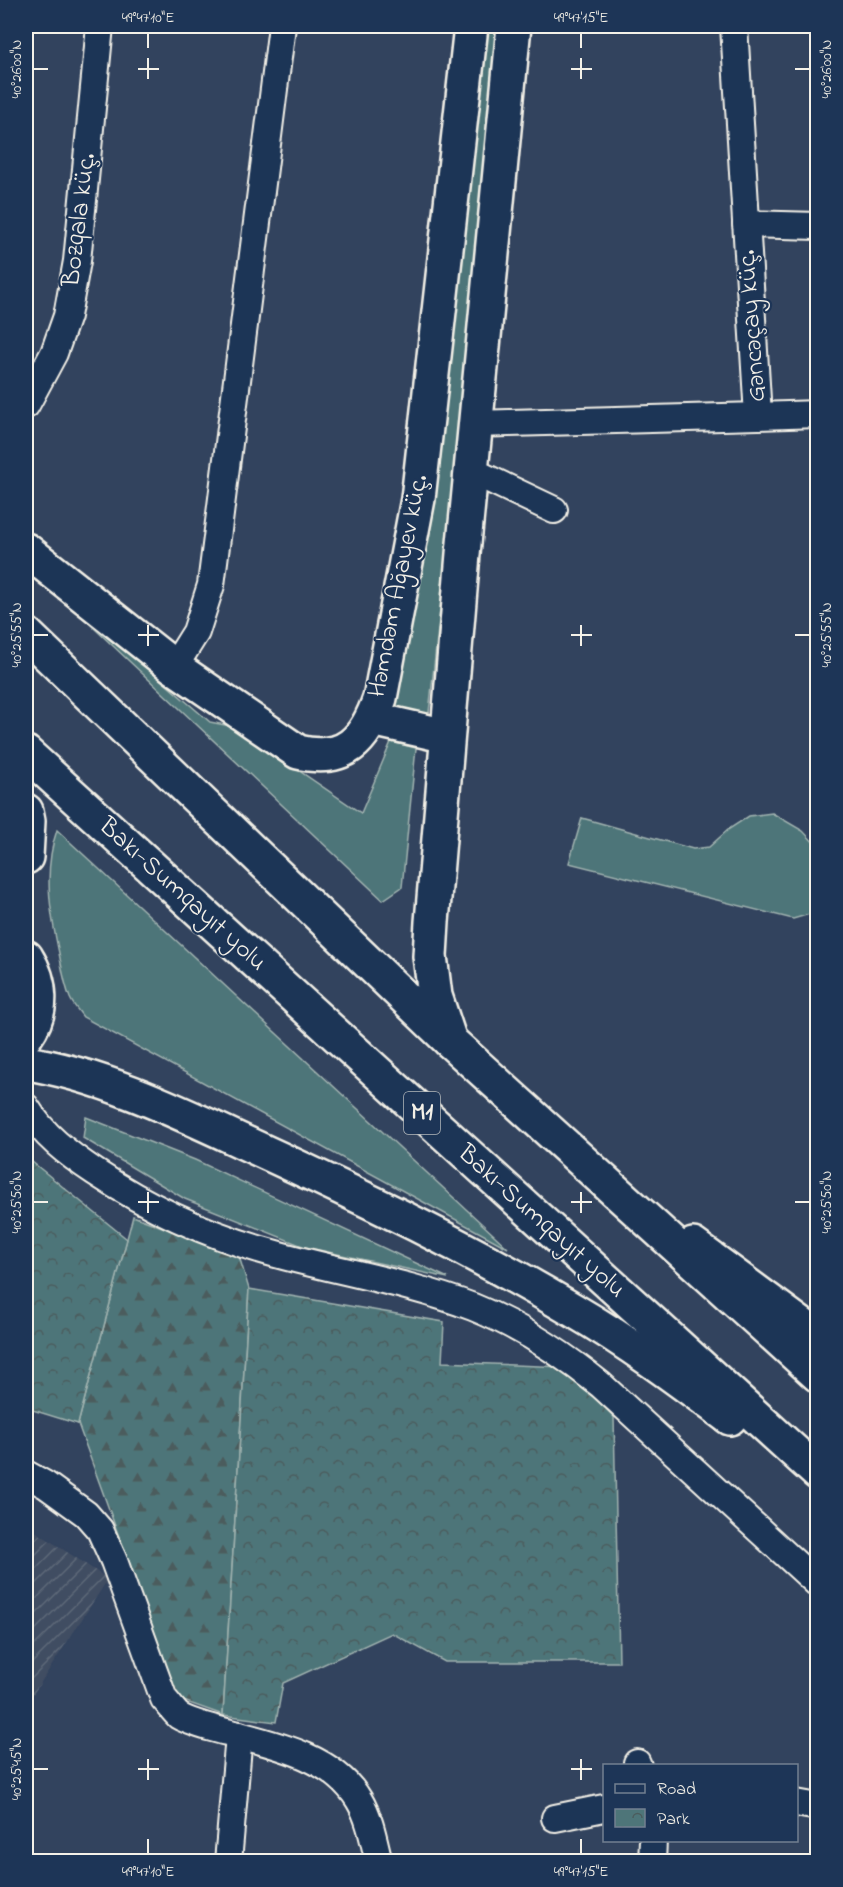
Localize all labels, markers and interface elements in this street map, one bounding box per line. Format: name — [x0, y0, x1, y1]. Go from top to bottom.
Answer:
text: 49°47'10"E — [122, 7, 174, 29]
text: 49°47'15"E — [554, 7, 608, 29]
text: 40°26'00"N — [6, 40, 28, 98]
text: 40°26'00"N — [816, 40, 838, 98]
street label: Bozqala küç. — [53, 151, 107, 290]
street label: Gəncəçay küç. — [729, 249, 777, 403]
street label: Həmdəm Ağayev küç. — [359, 471, 439, 701]
text: 40°25'55"N — [6, 602, 28, 668]
text: 40°25'55"N — [816, 602, 838, 668]
street label: Bakı-Sumqayıt yolu — [89, 808, 275, 981]
road number: M1 — [404, 1092, 440, 1134]
street label: Bakı-Sumqayıt yolu — [448, 1135, 634, 1308]
text: 40°25'50"N — [6, 1171, 28, 1234]
text: 40°25'50"N — [816, 1171, 838, 1234]
text: 40°25'45"N — [6, 1738, 28, 1800]
legend — [603, 1764, 798, 1842]
text: Road — [657, 1777, 696, 1803]
text: Park — [657, 1807, 690, 1833]
text: 49°47'10"E — [122, 1861, 174, 1883]
text: 49°47'15"E — [554, 1861, 608, 1883]

